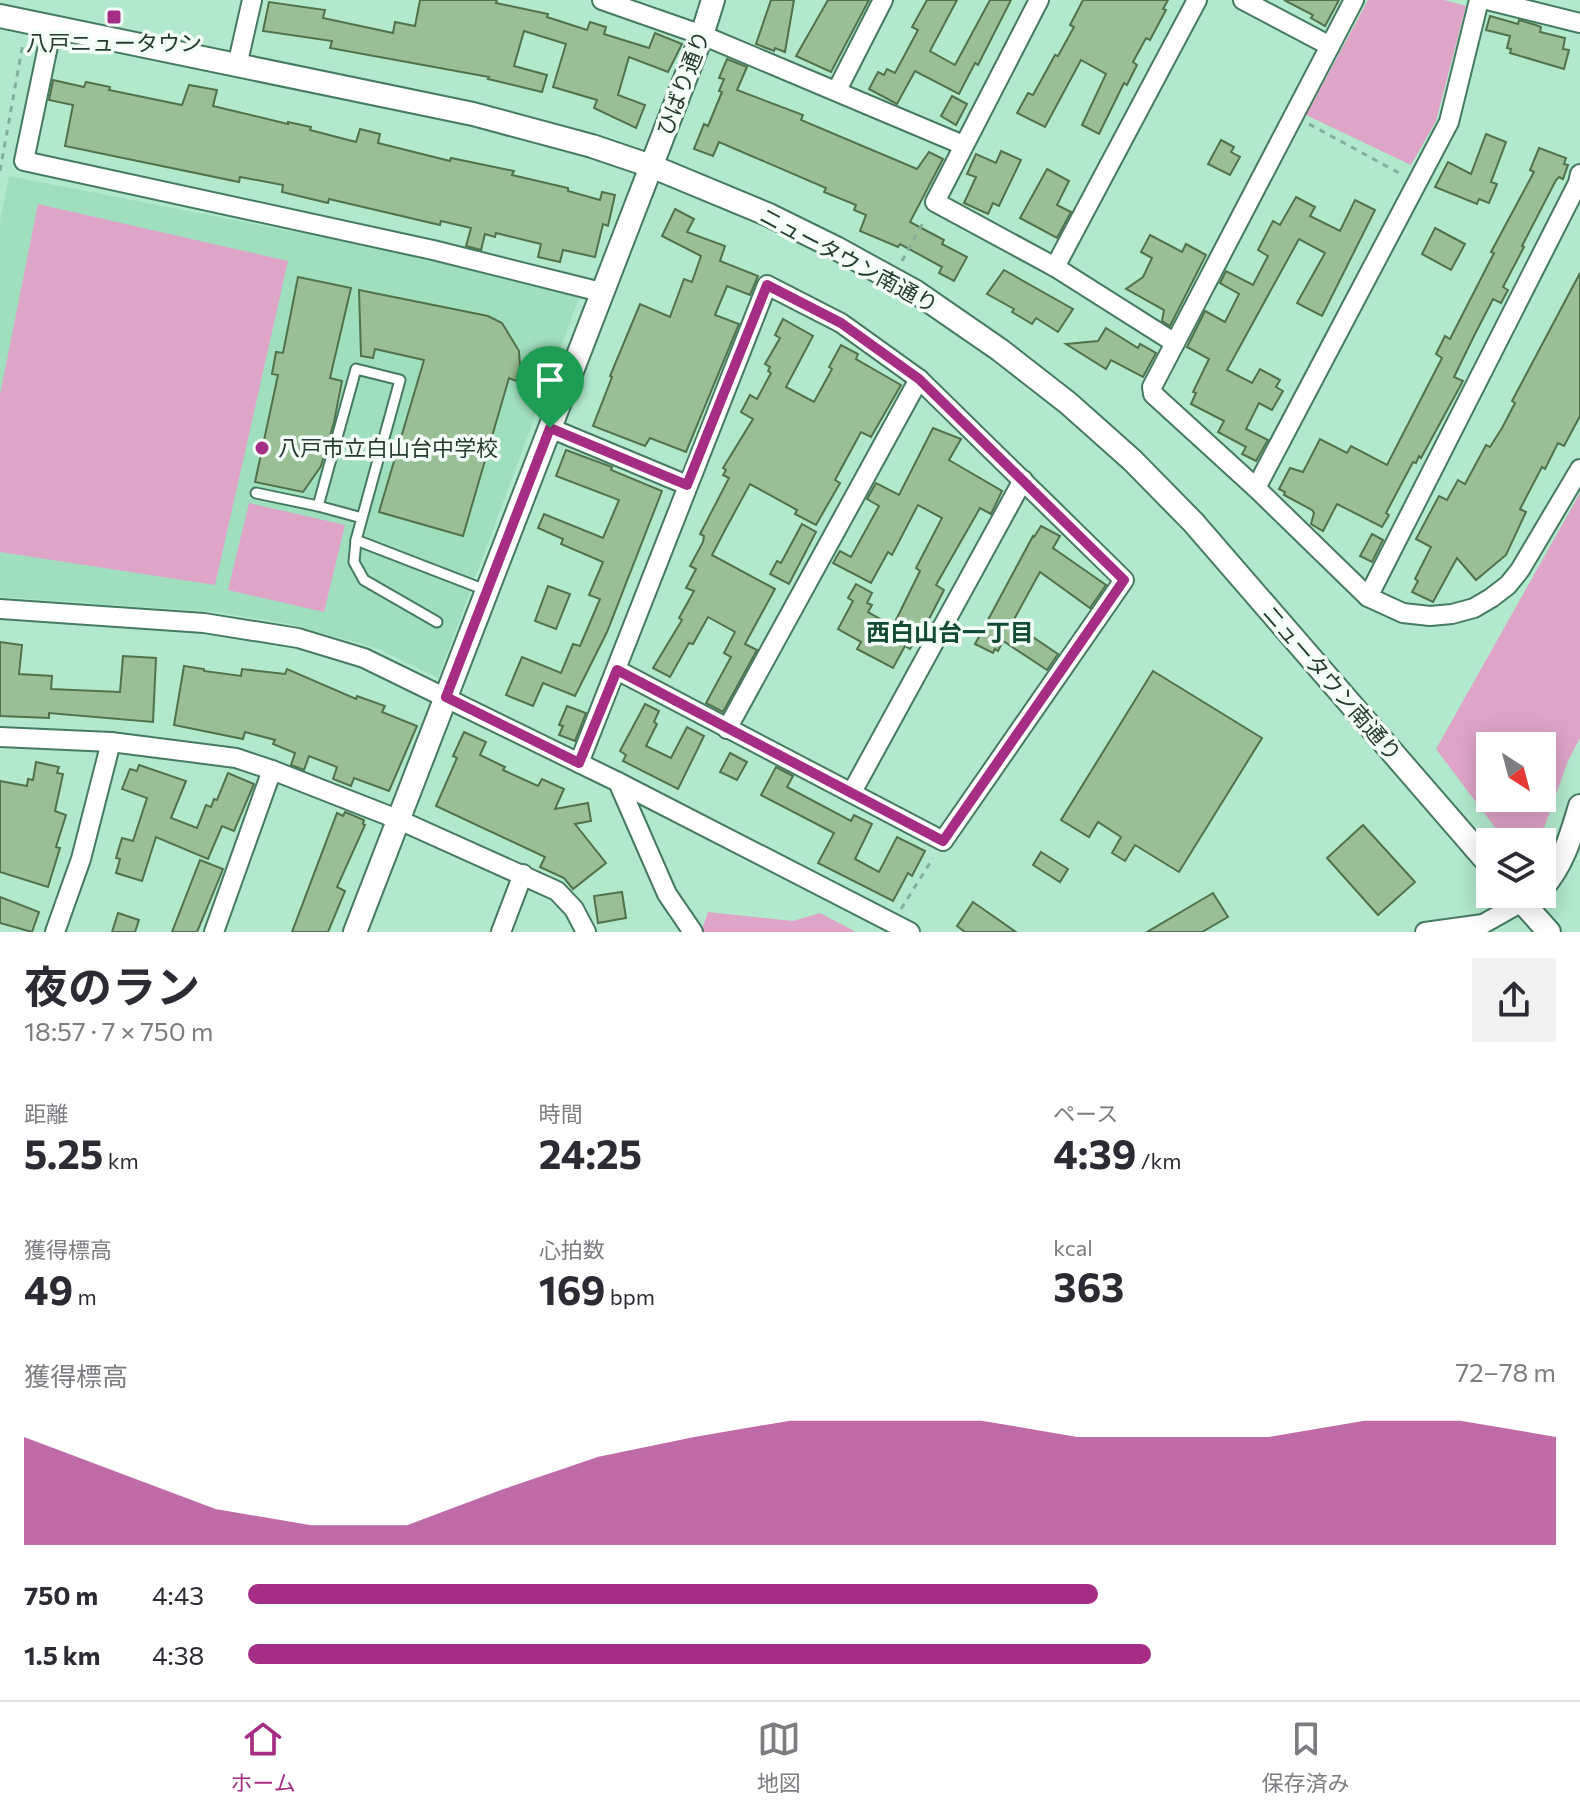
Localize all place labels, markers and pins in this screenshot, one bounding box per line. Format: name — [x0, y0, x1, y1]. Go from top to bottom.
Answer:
marker: 八戸ニュータウン — [105, 8, 123, 26]
place label: 八戸ニュータウン — [26, 29, 202, 56]
pin — [516, 346, 584, 428]
place label: 八戸市立白山台中学校 — [278, 434, 498, 461]
marker: 八戸市立白山台中学校 — [253, 439, 271, 457]

